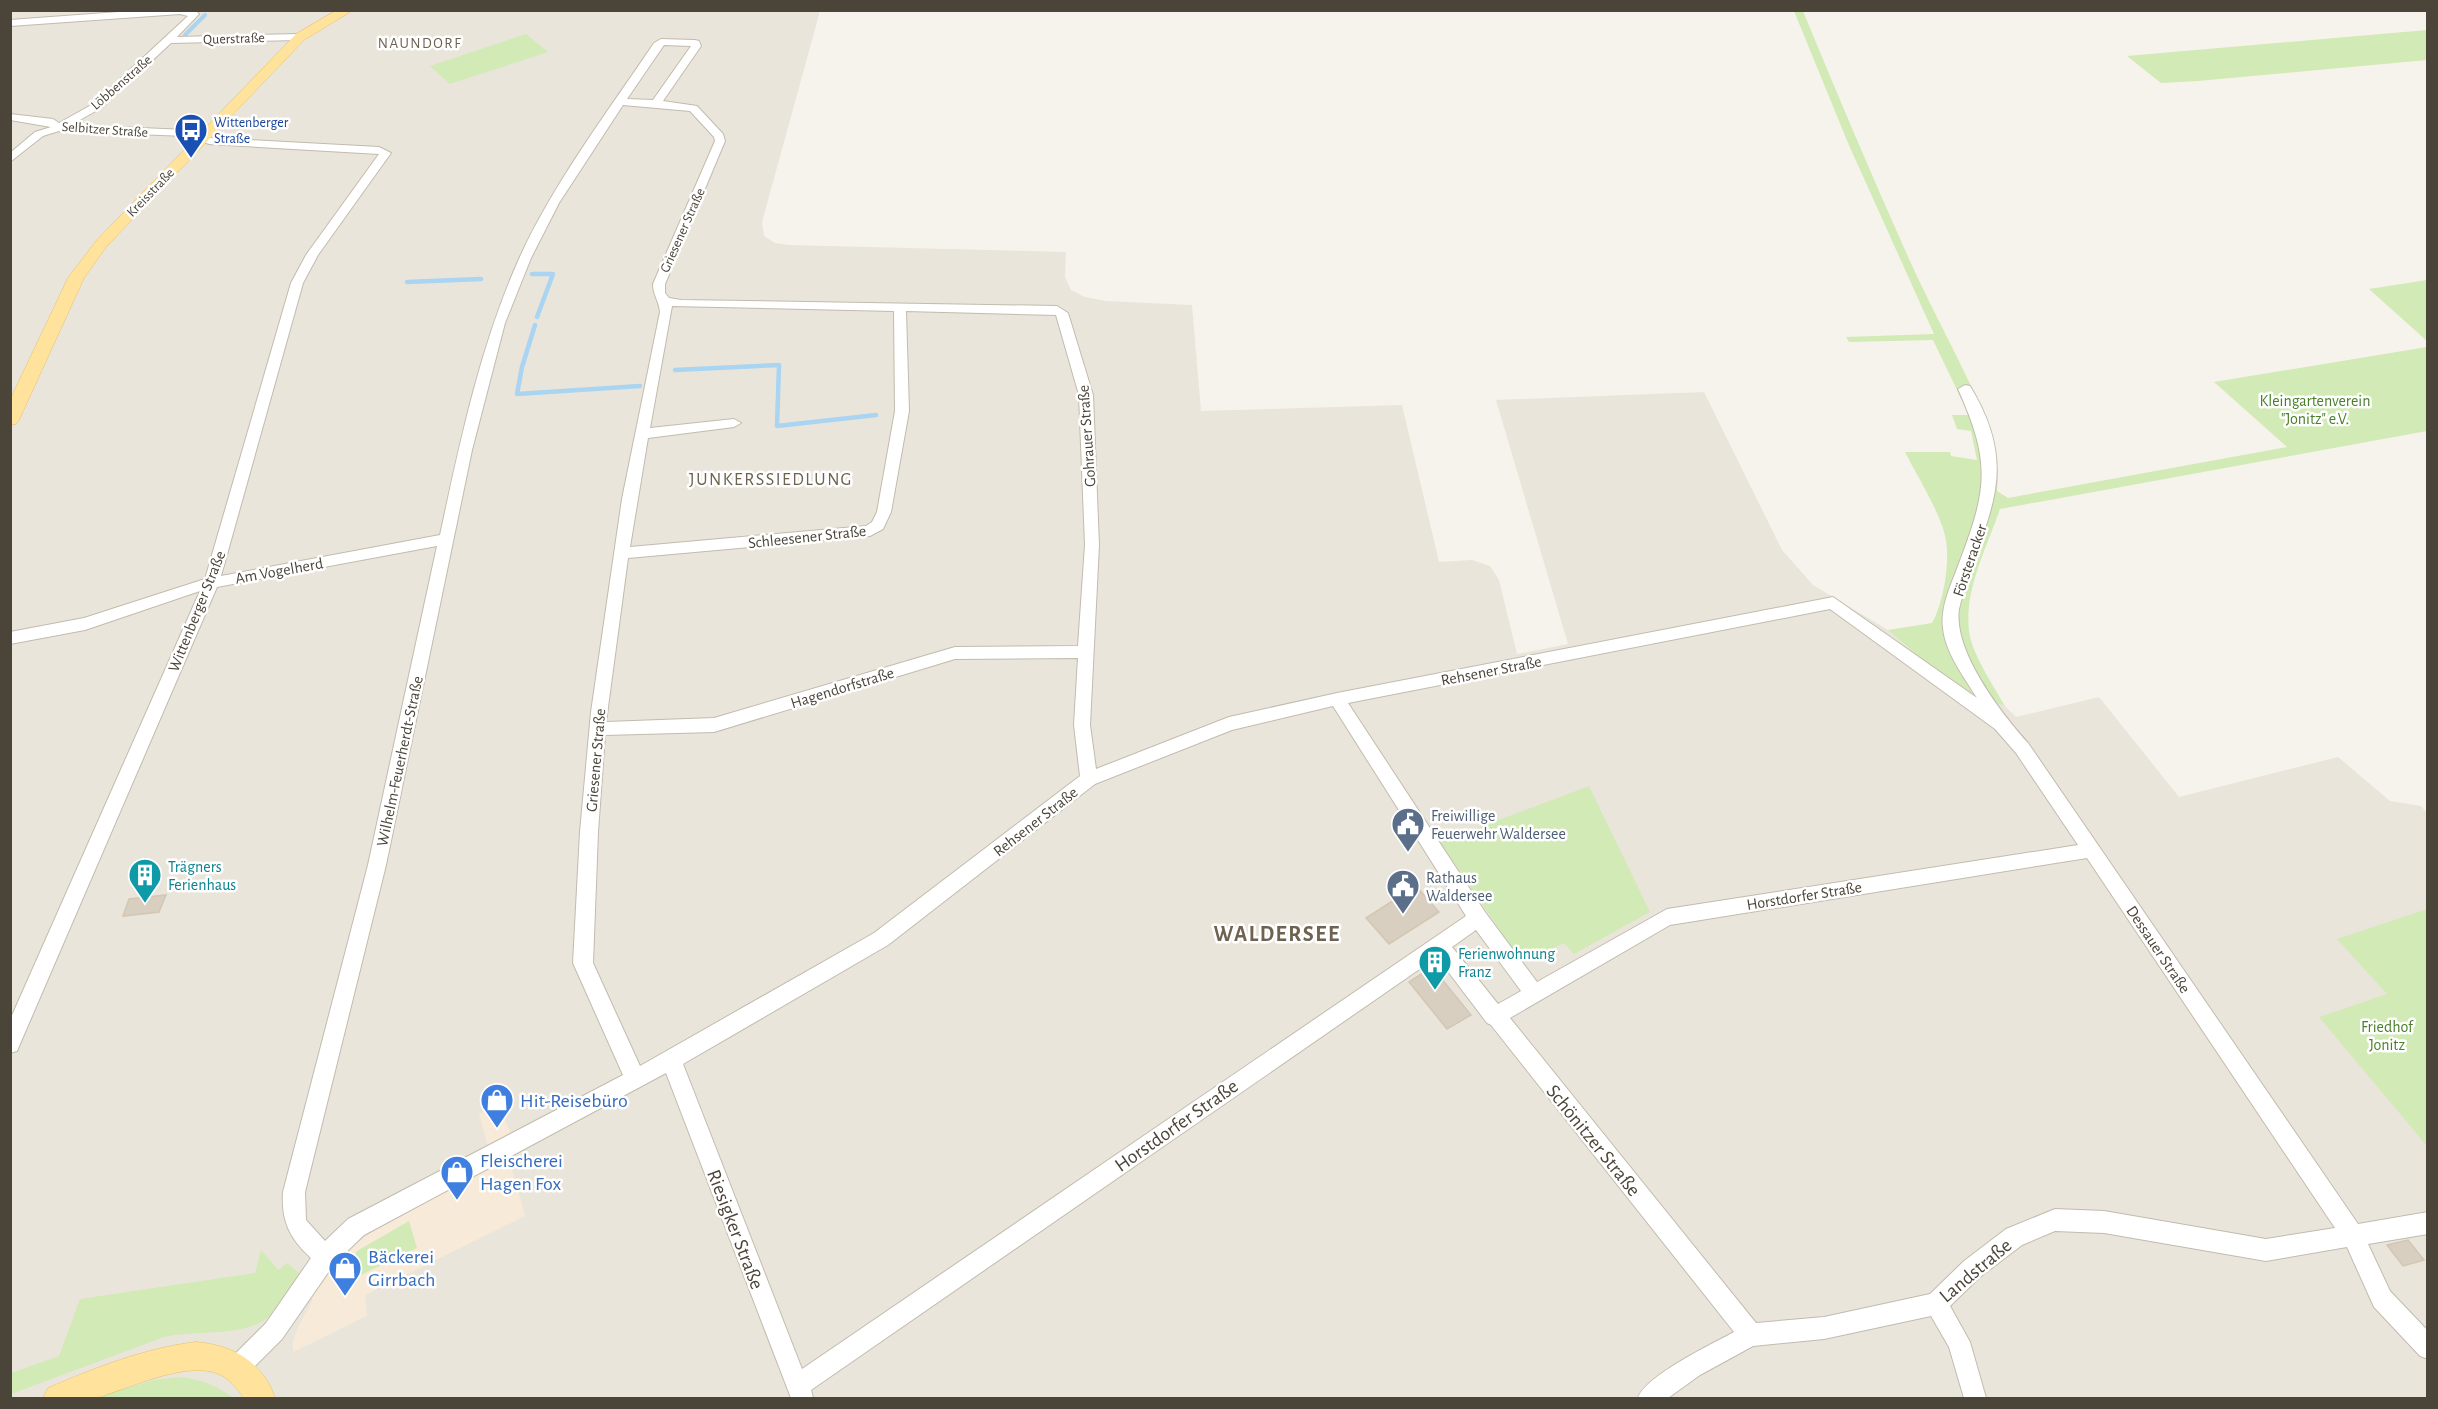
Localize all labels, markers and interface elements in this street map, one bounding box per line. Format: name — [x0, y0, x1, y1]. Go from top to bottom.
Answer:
street label: Querstraße — [203, 31, 265, 47]
district label: NAUNDORF — [378, 36, 462, 51]
street label: Löbbenstraße — [89, 53, 155, 113]
bus stop icon: Wittenberger Straße — [173, 112, 209, 159]
place label: Wittenberger Straße — [214, 116, 289, 146]
street label: Selbitzer Straße — [61, 120, 148, 140]
street label: Kreisstraße — [124, 166, 177, 220]
street label: Griesener Straße — [658, 186, 708, 275]
street label: Gohrauer Straße — [1075, 384, 1099, 488]
park label: Kleingartenverein "Jonitz" e.V. — [2260, 393, 2370, 427]
district label: JUNKERSSIEDLUNG — [689, 471, 853, 489]
street label: Försteracker — [1950, 521, 1990, 599]
street label: Schleesener Straße — [747, 523, 867, 551]
street label: Wittenberger Straße — [165, 549, 228, 674]
street label: Am Vogelherd — [234, 555, 324, 587]
street label: Rehsener Straße — [1440, 653, 1543, 689]
street label: Hagendorfstraße — [789, 665, 896, 711]
street label: Wilhelm-Feuerherdt-Straße — [374, 675, 426, 848]
street label: Griesener Straße — [584, 708, 608, 812]
street label: Rehsener Straße — [990, 784, 1081, 860]
public building icon: Freiwillige Feuerwehr Waldersee — [1390, 806, 1426, 853]
place label: Freiwillige Feuerwehr Waldersee — [1431, 808, 1566, 842]
building icon: Trägners Ferienhaus — [127, 857, 163, 904]
place label: Trägners Ferienhaus — [168, 859, 236, 893]
public building icon: Rathaus Waldersee — [1385, 868, 1421, 915]
place label: Rathaus Waldersee — [1426, 870, 1492, 904]
street label: Horstdorfer Straße — [1745, 879, 1863, 913]
street label: Dessauer Straße — [2123, 903, 2193, 996]
district label: WALDERSEE — [1213, 923, 1341, 945]
building icon: Ferienwohnung Franz — [1417, 944, 1453, 991]
place label: Ferienwohnung Franz — [1458, 946, 1555, 980]
park label: Friedhof Jonitz — [2361, 1019, 2414, 1053]
street label: Horstdorfer Straße — [1111, 1076, 1242, 1176]
street label: Schönitzer Straße — [1542, 1081, 1644, 1200]
shop icon: Hit-Reisebüro — [479, 1082, 515, 1129]
place label: Hit-Reisebüro — [520, 1091, 628, 1111]
place label: Fleischerei Hagen Fox — [480, 1151, 563, 1194]
shop icon: Fleischerei Hagen Fox — [439, 1154, 475, 1201]
street label: Riesigker Straße — [703, 1167, 767, 1292]
street label: Landstraße — [1936, 1235, 2016, 1307]
place label: Bäckerei Girrbach — [368, 1247, 435, 1290]
shop icon: Bäckerei Girrbach — [327, 1250, 363, 1297]

